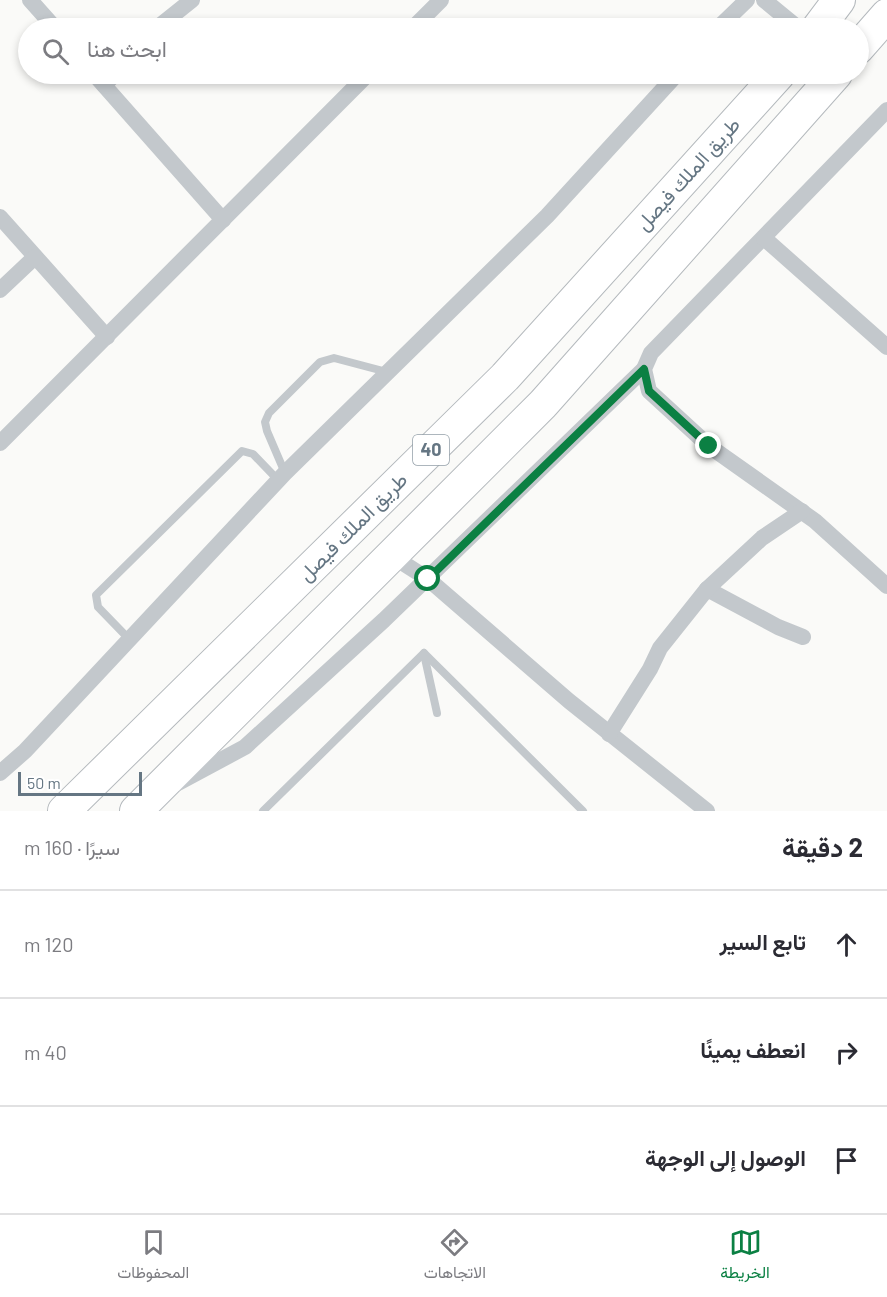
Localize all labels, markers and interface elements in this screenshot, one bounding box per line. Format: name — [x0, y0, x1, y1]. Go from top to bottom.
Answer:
search box — [18, 18, 869, 84]
icon: search — [39, 35, 72, 68]
text: ابحث هنا — [87, 35, 167, 61]
street label: طريق الملك فيصل — [630, 112, 746, 236]
route end — [695, 432, 721, 458]
road number: 40 — [413, 435, 449, 465]
street label: طريق الملك فيصل — [293, 467, 413, 587]
route start — [414, 565, 440, 591]
scale bar — [18, 769, 142, 796]
text: 50 m — [27, 773, 61, 792]
text: 2 دقيقة — [782, 831, 863, 862]
text: سيرًا · 160 m — [24, 835, 120, 859]
text: تابع السير — [720, 928, 806, 954]
icon: ahead — [830, 928, 863, 961]
text: 120 m — [24, 932, 74, 956]
text: انعطف يمينًا — [700, 1036, 806, 1062]
icon: right — [830, 1036, 863, 1069]
text: 40 m — [24, 1040, 67, 1064]
text: الوصول إلى الوجهة — [645, 1144, 806, 1170]
icon: arrive — [830, 1144, 863, 1177]
tab: المحفوظات — [117, 1226, 189, 1287]
tab: الاتجاهات — [424, 1226, 486, 1287]
tab: الخريطة — [720, 1226, 770, 1287]

